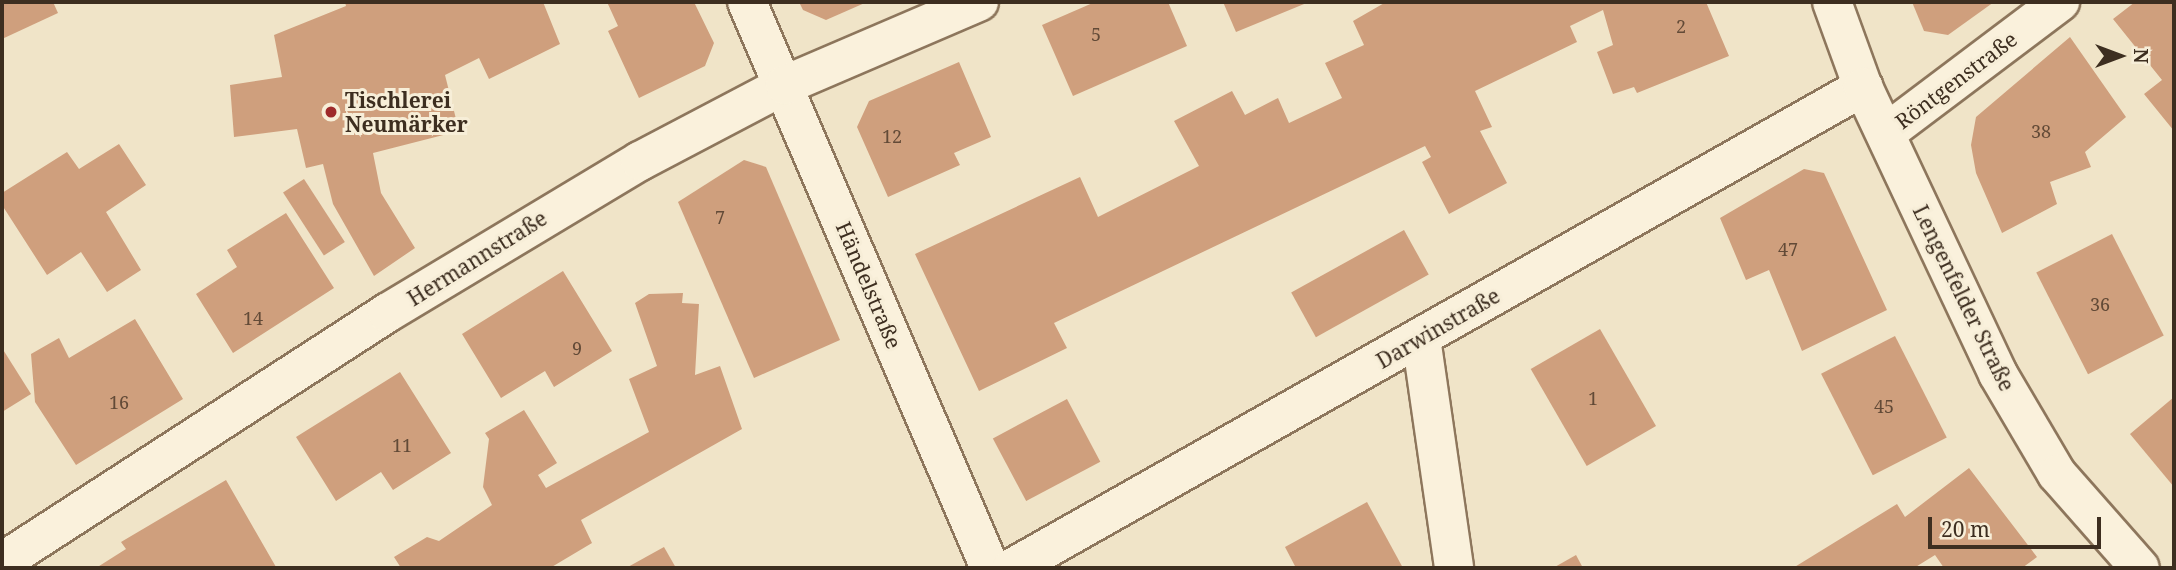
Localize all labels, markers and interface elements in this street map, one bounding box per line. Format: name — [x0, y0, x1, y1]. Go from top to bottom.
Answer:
house number: 2 — [1676, 15, 1686, 37]
north arrow — [2085, 21, 2155, 91]
house number: 5 — [1091, 23, 1101, 45]
street label: Röntgenstraße — [1890, 26, 2022, 134]
text: N — [2128, 49, 2154, 63]
place label: Tischlerei Neumärker — [345, 87, 468, 137]
marker: Tischlerei Neumärker — [323, 104, 339, 120]
house number: 38 — [2031, 120, 2051, 142]
house number: 12 — [882, 125, 902, 147]
street label: Lengenfelder Straße — [1908, 201, 2020, 395]
street label: Hermannstraße — [403, 205, 551, 311]
house number: 7 — [715, 206, 725, 228]
street label: Händelstraße — [831, 218, 907, 352]
house number: 47 — [1778, 238, 1798, 260]
street label: Darwinstraße — [1372, 283, 1504, 373]
house number: 36 — [2090, 293, 2110, 315]
house number: 14 — [243, 307, 263, 329]
house number: 9 — [572, 337, 582, 359]
house number: 1 — [1588, 387, 1598, 409]
house number: 16 — [109, 391, 129, 413]
house number: 45 — [1874, 395, 1894, 417]
house number: 11 — [392, 434, 412, 456]
scale bar — [1931, 504, 2104, 548]
text: 20 m — [1941, 515, 1990, 543]

